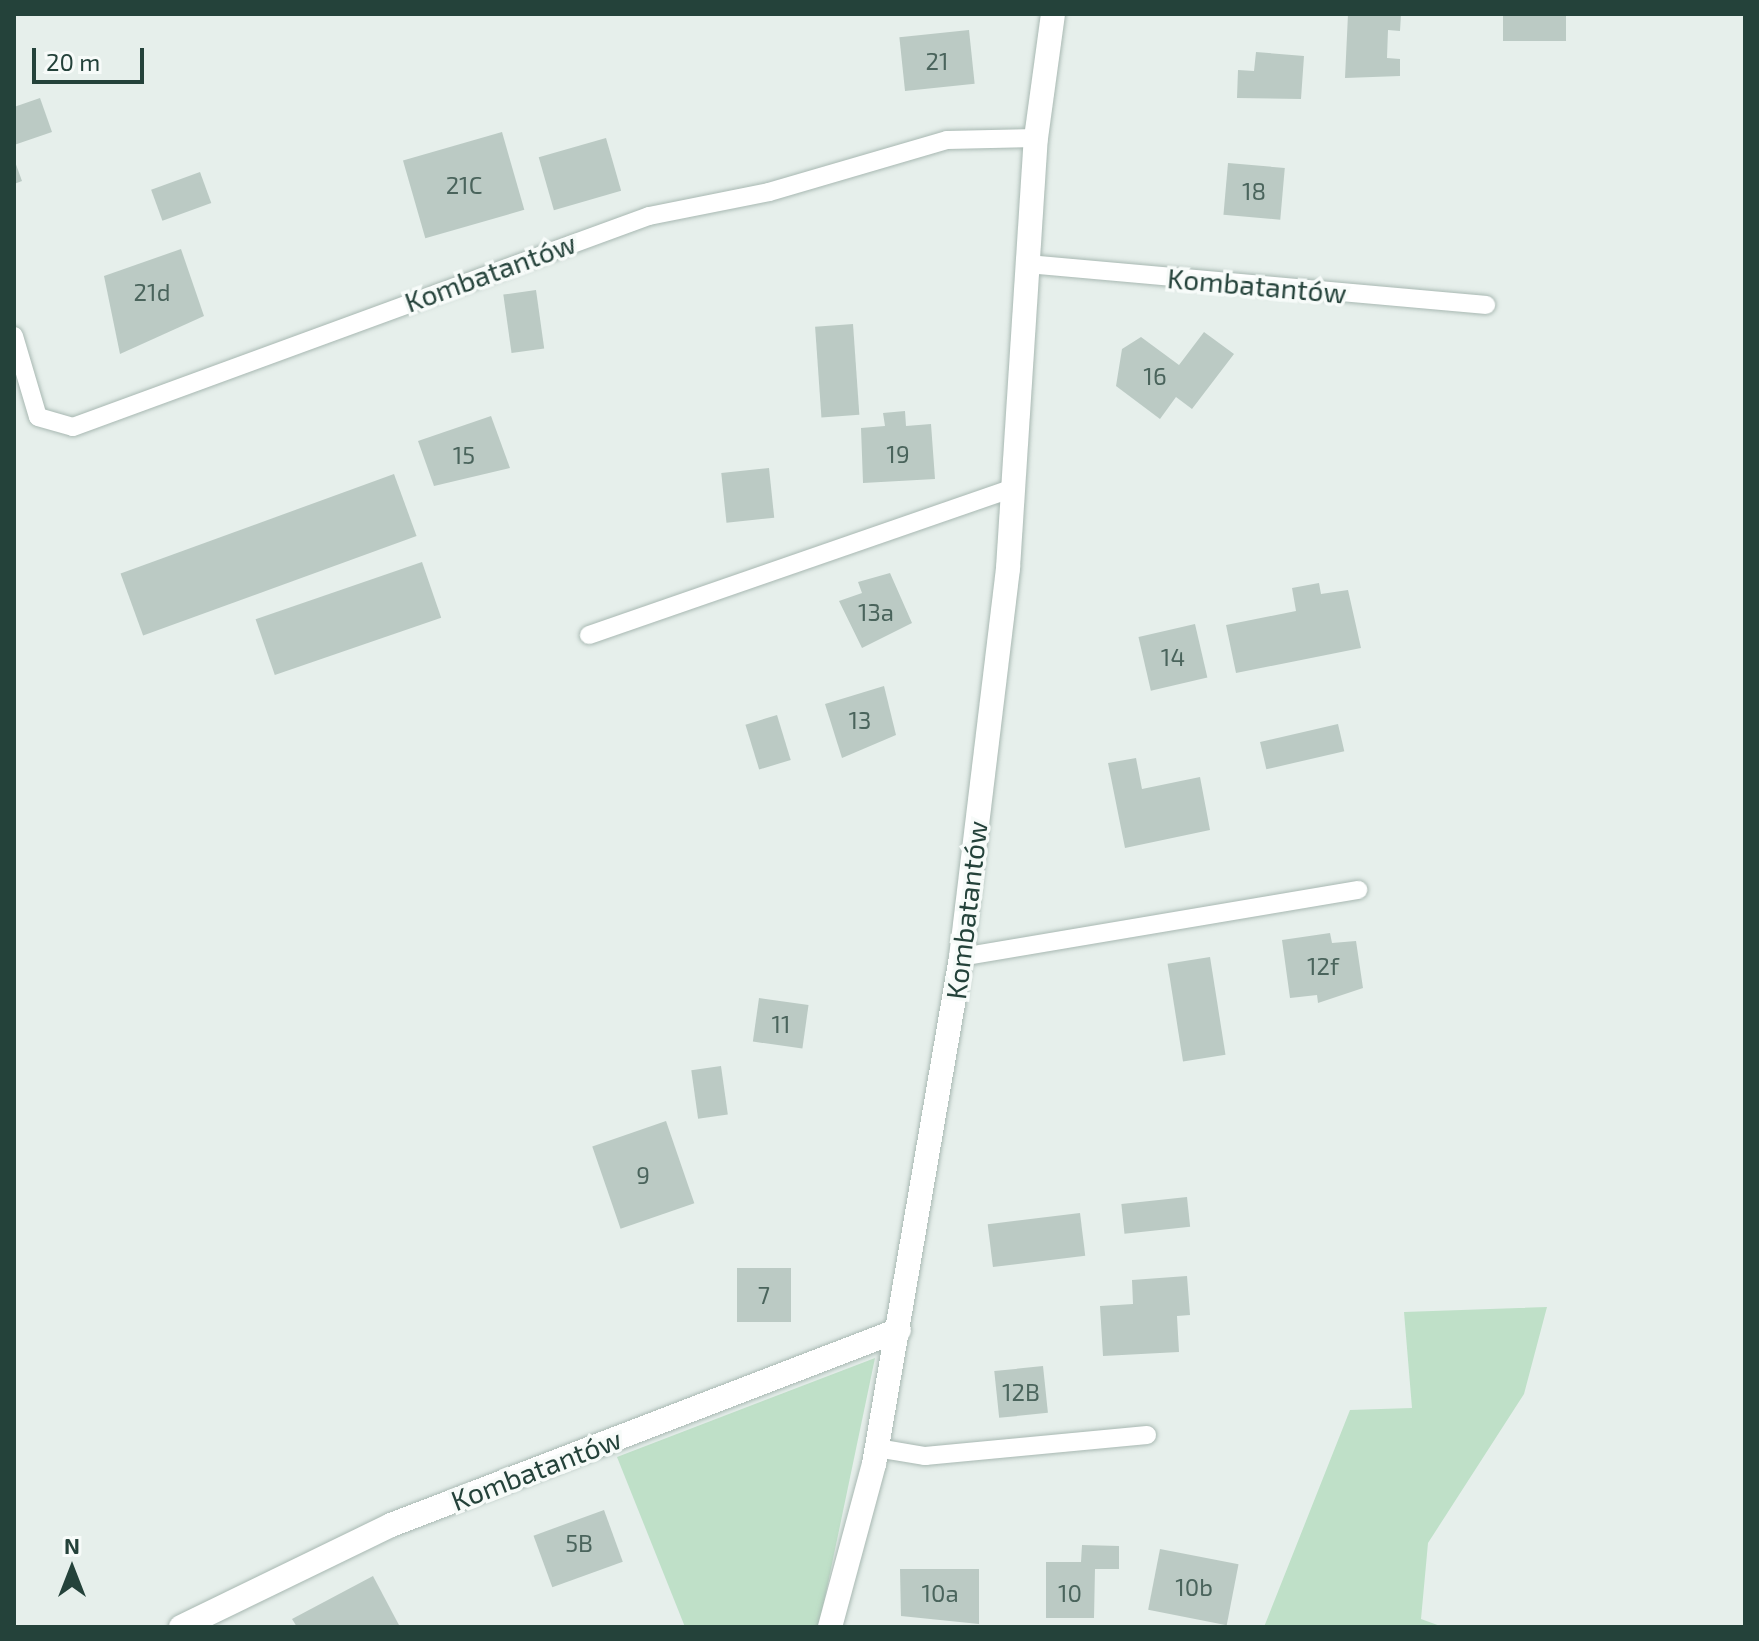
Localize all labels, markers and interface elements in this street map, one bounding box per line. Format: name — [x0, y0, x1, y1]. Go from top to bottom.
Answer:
scale bar — [36, 32, 148, 82]
text: 20 m — [46, 47, 100, 76]
house number: 21 — [925, 47, 949, 75]
house number: 21C — [446, 171, 482, 199]
house number: 18 — [1242, 177, 1266, 205]
street label: Kombatantów — [400, 225, 580, 319]
street label: Kombatantów — [1166, 260, 1348, 310]
house number: 21d — [134, 278, 170, 306]
house number: 16 — [1143, 362, 1167, 390]
house number: 19 — [886, 440, 910, 468]
house number: 15 — [453, 441, 475, 469]
house number: 13a — [858, 598, 894, 626]
house number: 14 — [1161, 643, 1185, 671]
house number: 13 — [849, 706, 871, 734]
street label: Kombatantów — [938, 819, 994, 1001]
house number: 12f — [1307, 952, 1339, 980]
house number: 11 — [771, 1010, 791, 1038]
house number: 9 — [636, 1161, 650, 1189]
house number: 7 — [758, 1281, 770, 1309]
house number: 12B — [1002, 1378, 1040, 1406]
street label: Kombatantów — [446, 1421, 626, 1517]
north arrow — [32, 1529, 112, 1609]
house number: 5B — [565, 1529, 593, 1557]
text: N — [64, 1532, 80, 1558]
house number: 10b — [1175, 1573, 1213, 1601]
house number: 10a — [921, 1579, 959, 1607]
house number: 10 — [1058, 1579, 1082, 1607]

